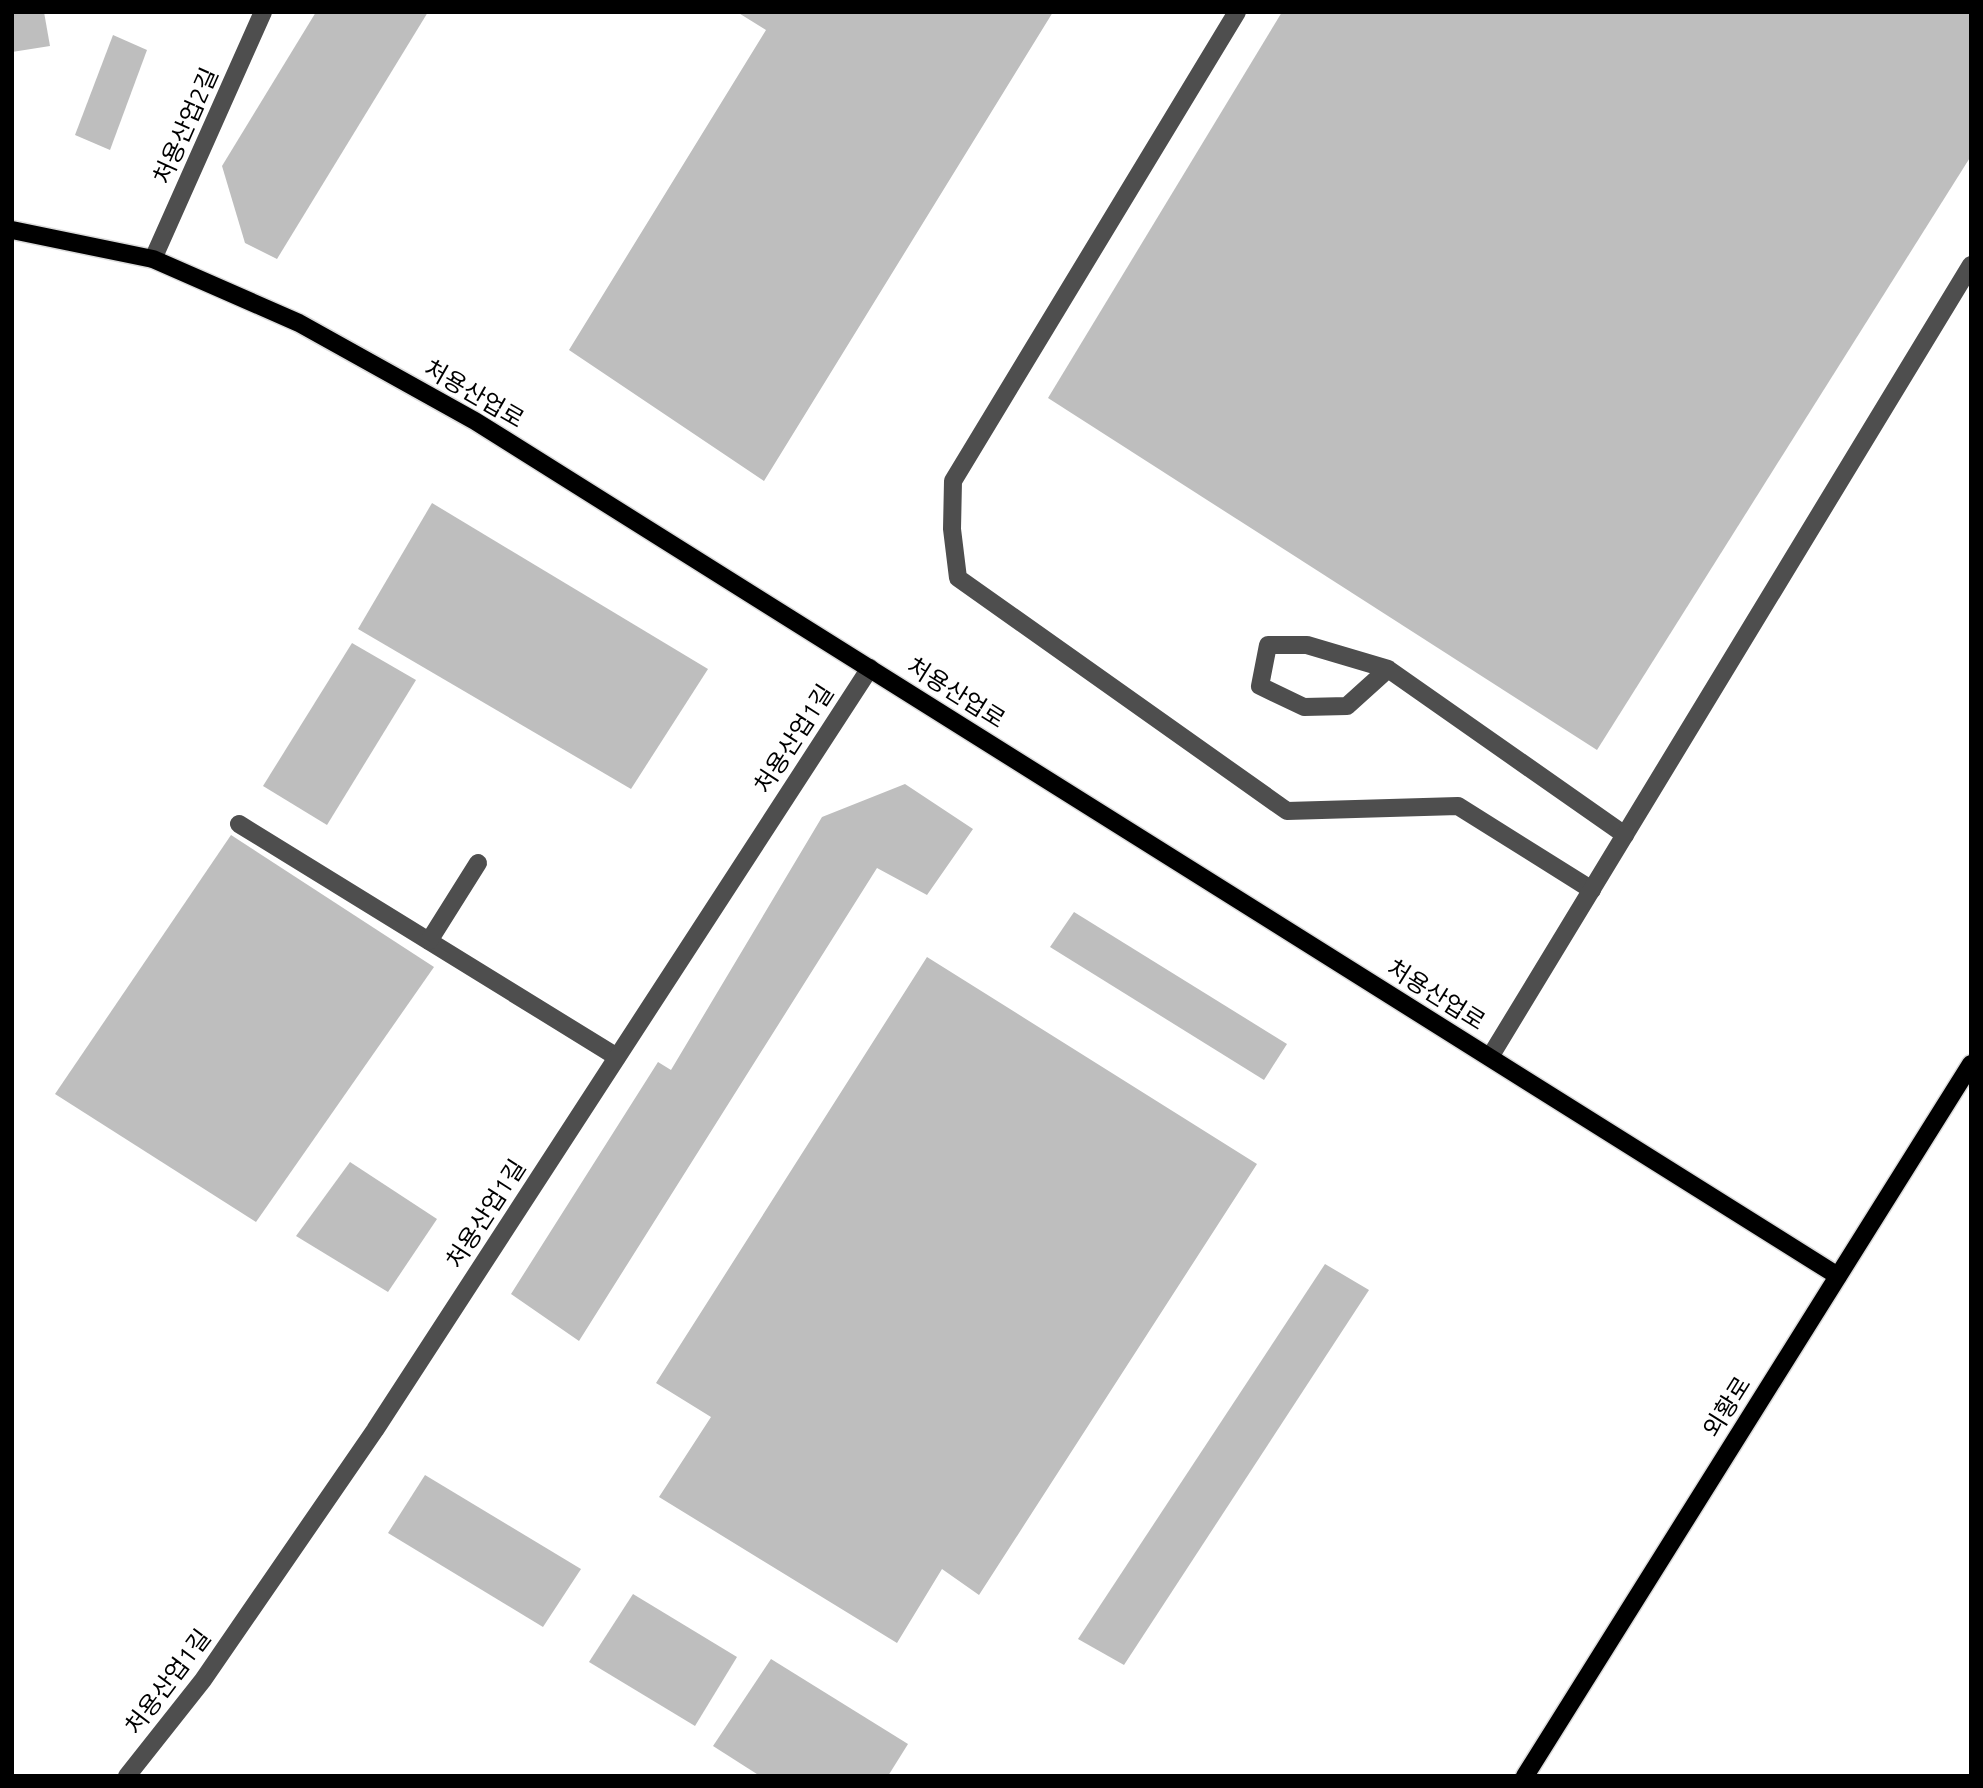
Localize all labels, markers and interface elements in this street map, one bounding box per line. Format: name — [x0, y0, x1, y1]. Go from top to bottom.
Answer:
street label: 처용산업2길 — [148, 64, 223, 188]
street label: 처용산업로 — [420, 354, 529, 433]
street label: 처용산업로 — [902, 652, 1010, 733]
street label: 처용산업1길 — [749, 679, 839, 798]
street label: 처용산업로 — [1382, 954, 1490, 1035]
street label: 처용산업1길 — [441, 1154, 531, 1273]
street label: 외황로 — [1698, 1371, 1756, 1442]
street label: 처용산업1길 — [120, 1624, 216, 1739]

